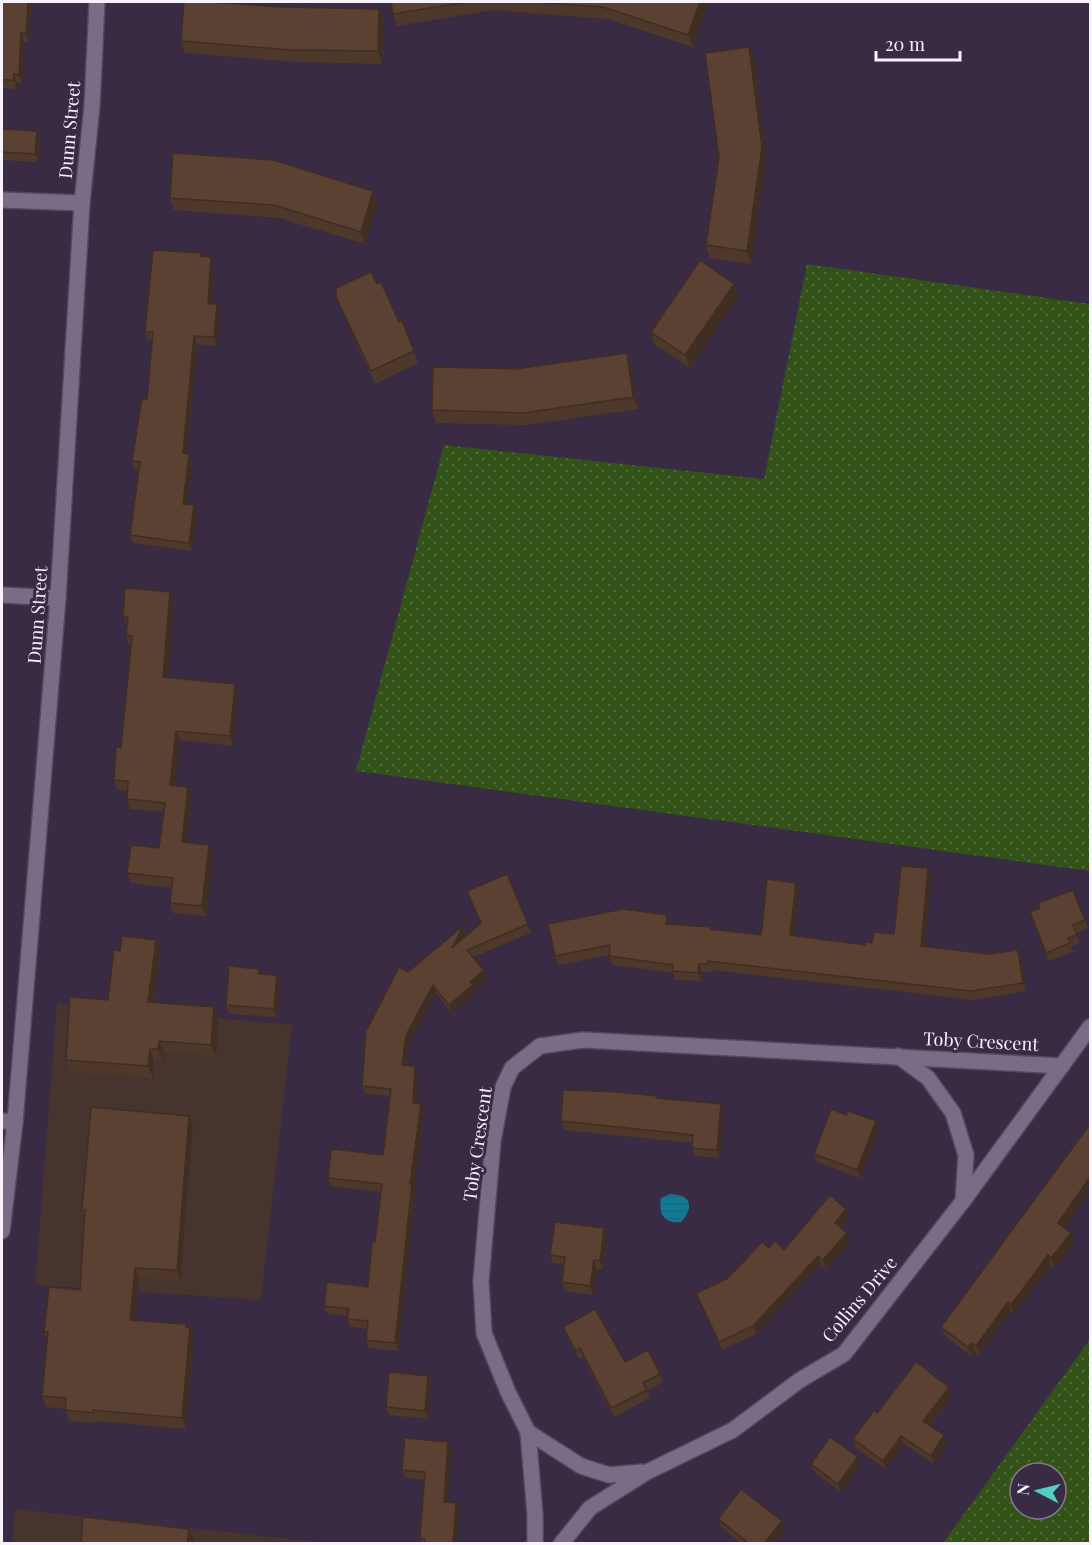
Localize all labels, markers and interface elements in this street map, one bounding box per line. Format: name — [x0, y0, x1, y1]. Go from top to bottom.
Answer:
scale bar — [876, 24, 960, 62]
text: 20 m — [885, 32, 925, 56]
street label: Dunn Street — [53, 80, 85, 180]
street label: Dunn Street — [22, 565, 52, 665]
street label: Toby Crescent — [923, 1026, 1040, 1056]
street label: Toby Crescent — [457, 1085, 497, 1203]
street label: Collins Drive — [816, 1251, 902, 1347]
north arrow — [1008, 1461, 1068, 1521]
text: N — [1011, 1482, 1034, 1496]

